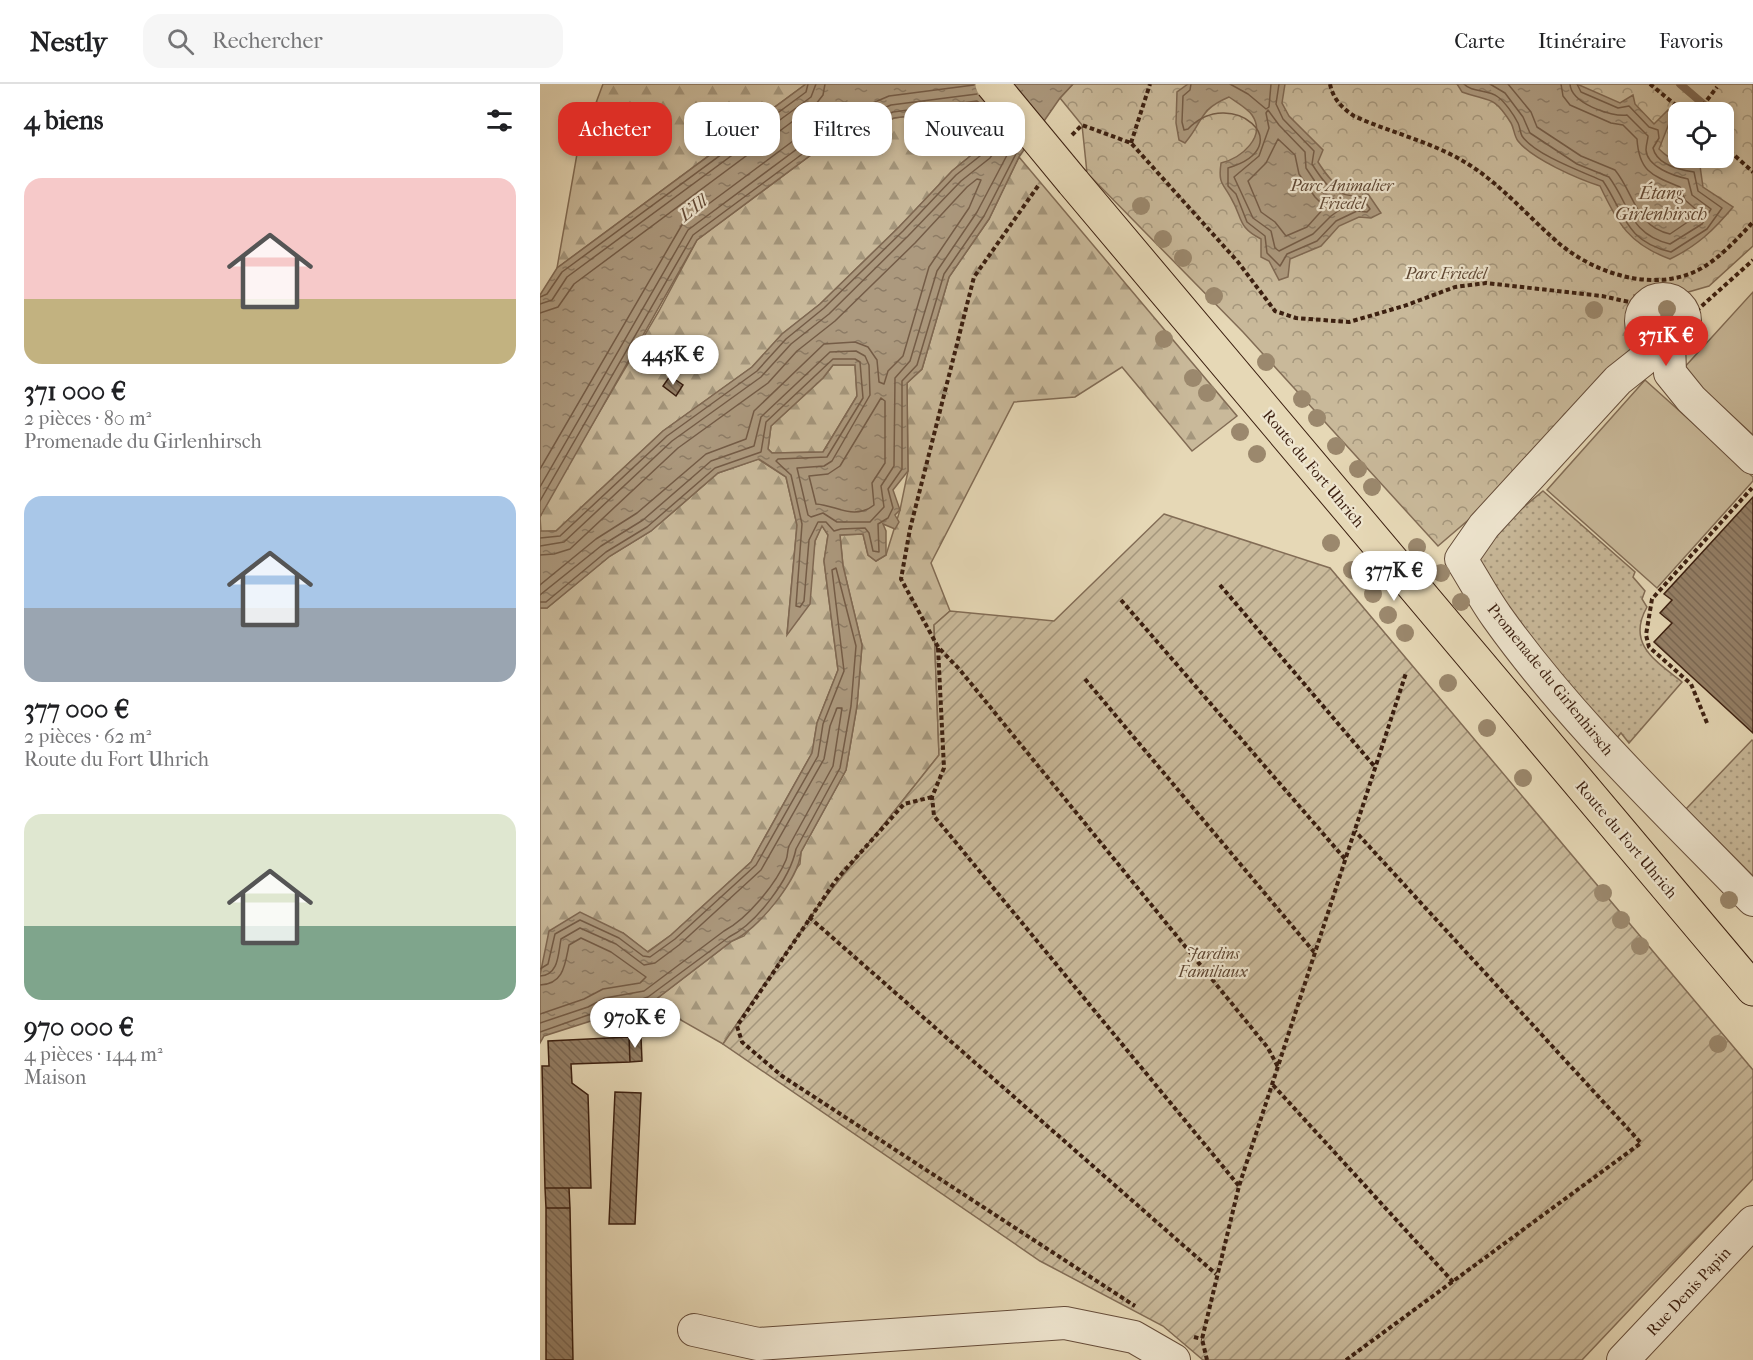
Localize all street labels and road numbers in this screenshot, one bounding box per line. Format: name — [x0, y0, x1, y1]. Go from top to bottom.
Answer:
street label: Route du Fort Uhrich — [1259, 406, 1368, 531]
street label: Promenade du Girlenhirsch — [1483, 599, 1618, 759]
street label: Route du Fort Uhrich — [1572, 777, 1681, 902]
street label: Rue Denis Papin — [1642, 1242, 1735, 1340]

